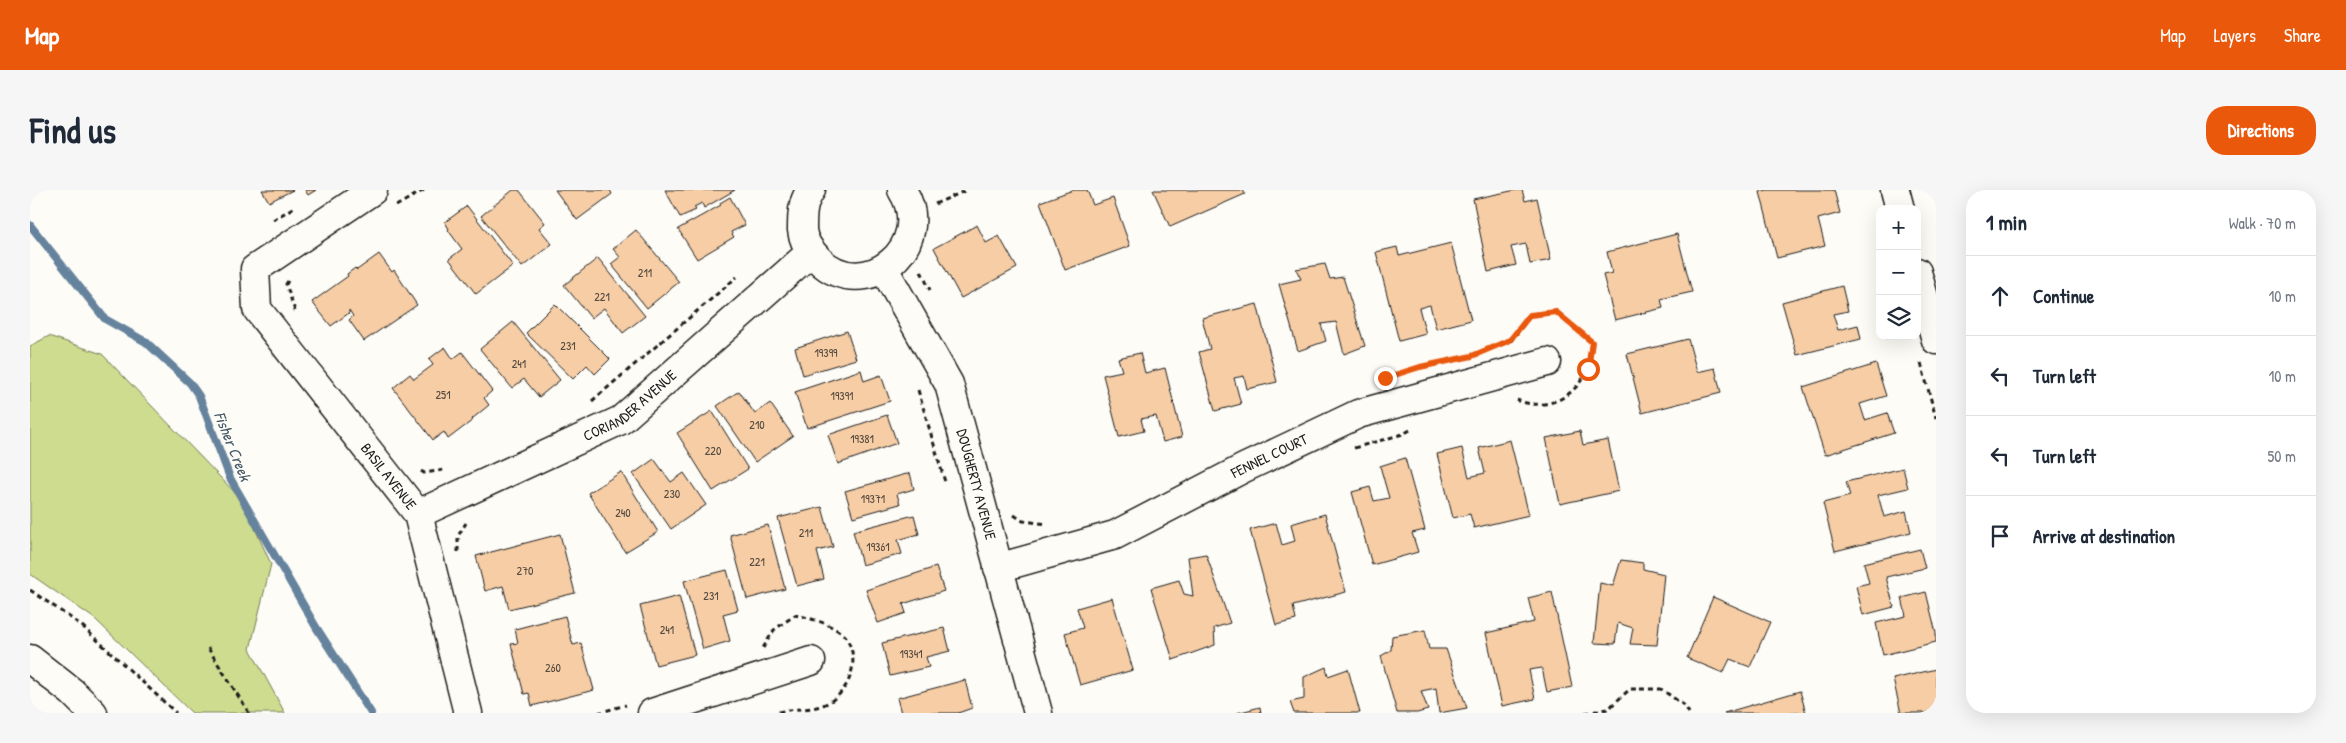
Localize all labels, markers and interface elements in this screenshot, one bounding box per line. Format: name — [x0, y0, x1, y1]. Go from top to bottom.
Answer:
text: Map — [25, 19, 59, 51]
text: Map — [2160, 23, 2186, 48]
text: Layers — [2214, 23, 2256, 48]
text: Share — [2284, 23, 2321, 48]
button: Directions — [2206, 106, 2316, 155]
text: Find us — [30, 107, 116, 154]
map controls — [1876, 205, 1921, 340]
button: + — [1876, 205, 1921, 250]
text: 1 min — [1986, 208, 2027, 237]
text: Walk · 70 m — [2229, 212, 2296, 234]
button: − — [1876, 250, 1921, 295]
house number: 211 — [638, 264, 652, 281]
icon: ahead — [1986, 282, 2014, 310]
text: Continue — [2033, 283, 2094, 309]
text: 10 m — [2268, 285, 2296, 307]
house number: 221 — [594, 288, 610, 305]
button: layers — [1876, 295, 1921, 340]
house number: 231 — [560, 337, 576, 354]
house number: 19399 — [815, 344, 838, 361]
house number: 241 — [512, 355, 526, 372]
route start — [1577, 358, 1600, 381]
icon: left — [1986, 362, 2014, 390]
text: Turn left — [2033, 363, 2096, 389]
street label: CORIANDER AVENUE — [580, 364, 681, 446]
text: 10 m — [2268, 365, 2296, 387]
route end — [1374, 367, 1397, 390]
house number: 251 — [435, 386, 451, 403]
house number: 19391 — [831, 387, 853, 404]
water label: Fisher Creek — [209, 408, 257, 485]
house number: 210 — [749, 416, 765, 433]
street label: DOUGHERTY AVENUE — [952, 426, 1002, 542]
street label: FENNEL COURT — [1226, 428, 1312, 483]
house number: 19381 — [850, 430, 874, 447]
street label: BASIL AVENUE — [356, 438, 422, 514]
house number: 220 — [705, 442, 721, 459]
icon: left — [1986, 442, 2014, 470]
text: Turn left — [2033, 443, 2096, 469]
text: 50 m — [2268, 445, 2296, 467]
house number: 230 — [664, 485, 680, 502]
house number: 19371 — [861, 490, 885, 507]
house number: 240 — [615, 504, 631, 521]
icon: arrive — [1986, 522, 2014, 550]
text: Arrive at destination — [2033, 523, 2175, 549]
house number: 211 — [799, 524, 813, 541]
house number: 19361 — [866, 538, 890, 555]
house number: 221 — [749, 553, 765, 570]
house number: 270 — [517, 562, 533, 579]
house number: 231 — [703, 587, 719, 604]
house number: 241 — [660, 621, 674, 638]
house number: 19341 — [900, 645, 923, 662]
house number: 260 — [545, 659, 561, 676]

